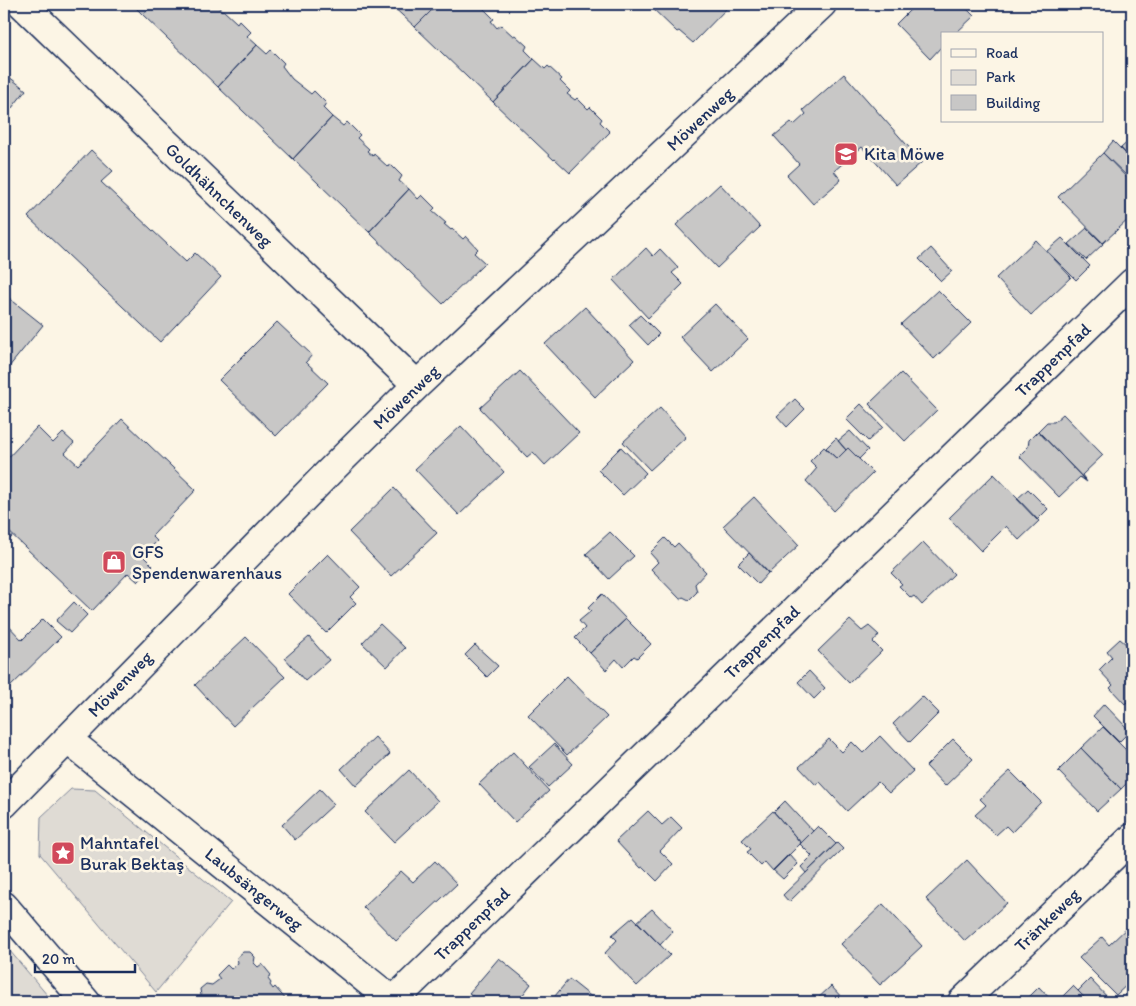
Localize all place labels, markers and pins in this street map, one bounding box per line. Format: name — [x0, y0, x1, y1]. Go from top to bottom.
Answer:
school or university icon: Kita Möwe — [833, 141, 859, 167]
place label: Kita Möwe — [864, 143, 944, 165]
place label: GFS Spendenwarenhaus — [132, 541, 282, 584]
shop icon: GFS Spendenwarenhaus — [101, 549, 127, 575]
place label: Mahntafel Burak Bektaş — [80, 832, 184, 875]
place icon: Mahntafel Burak Bektaş — [50, 840, 76, 866]

